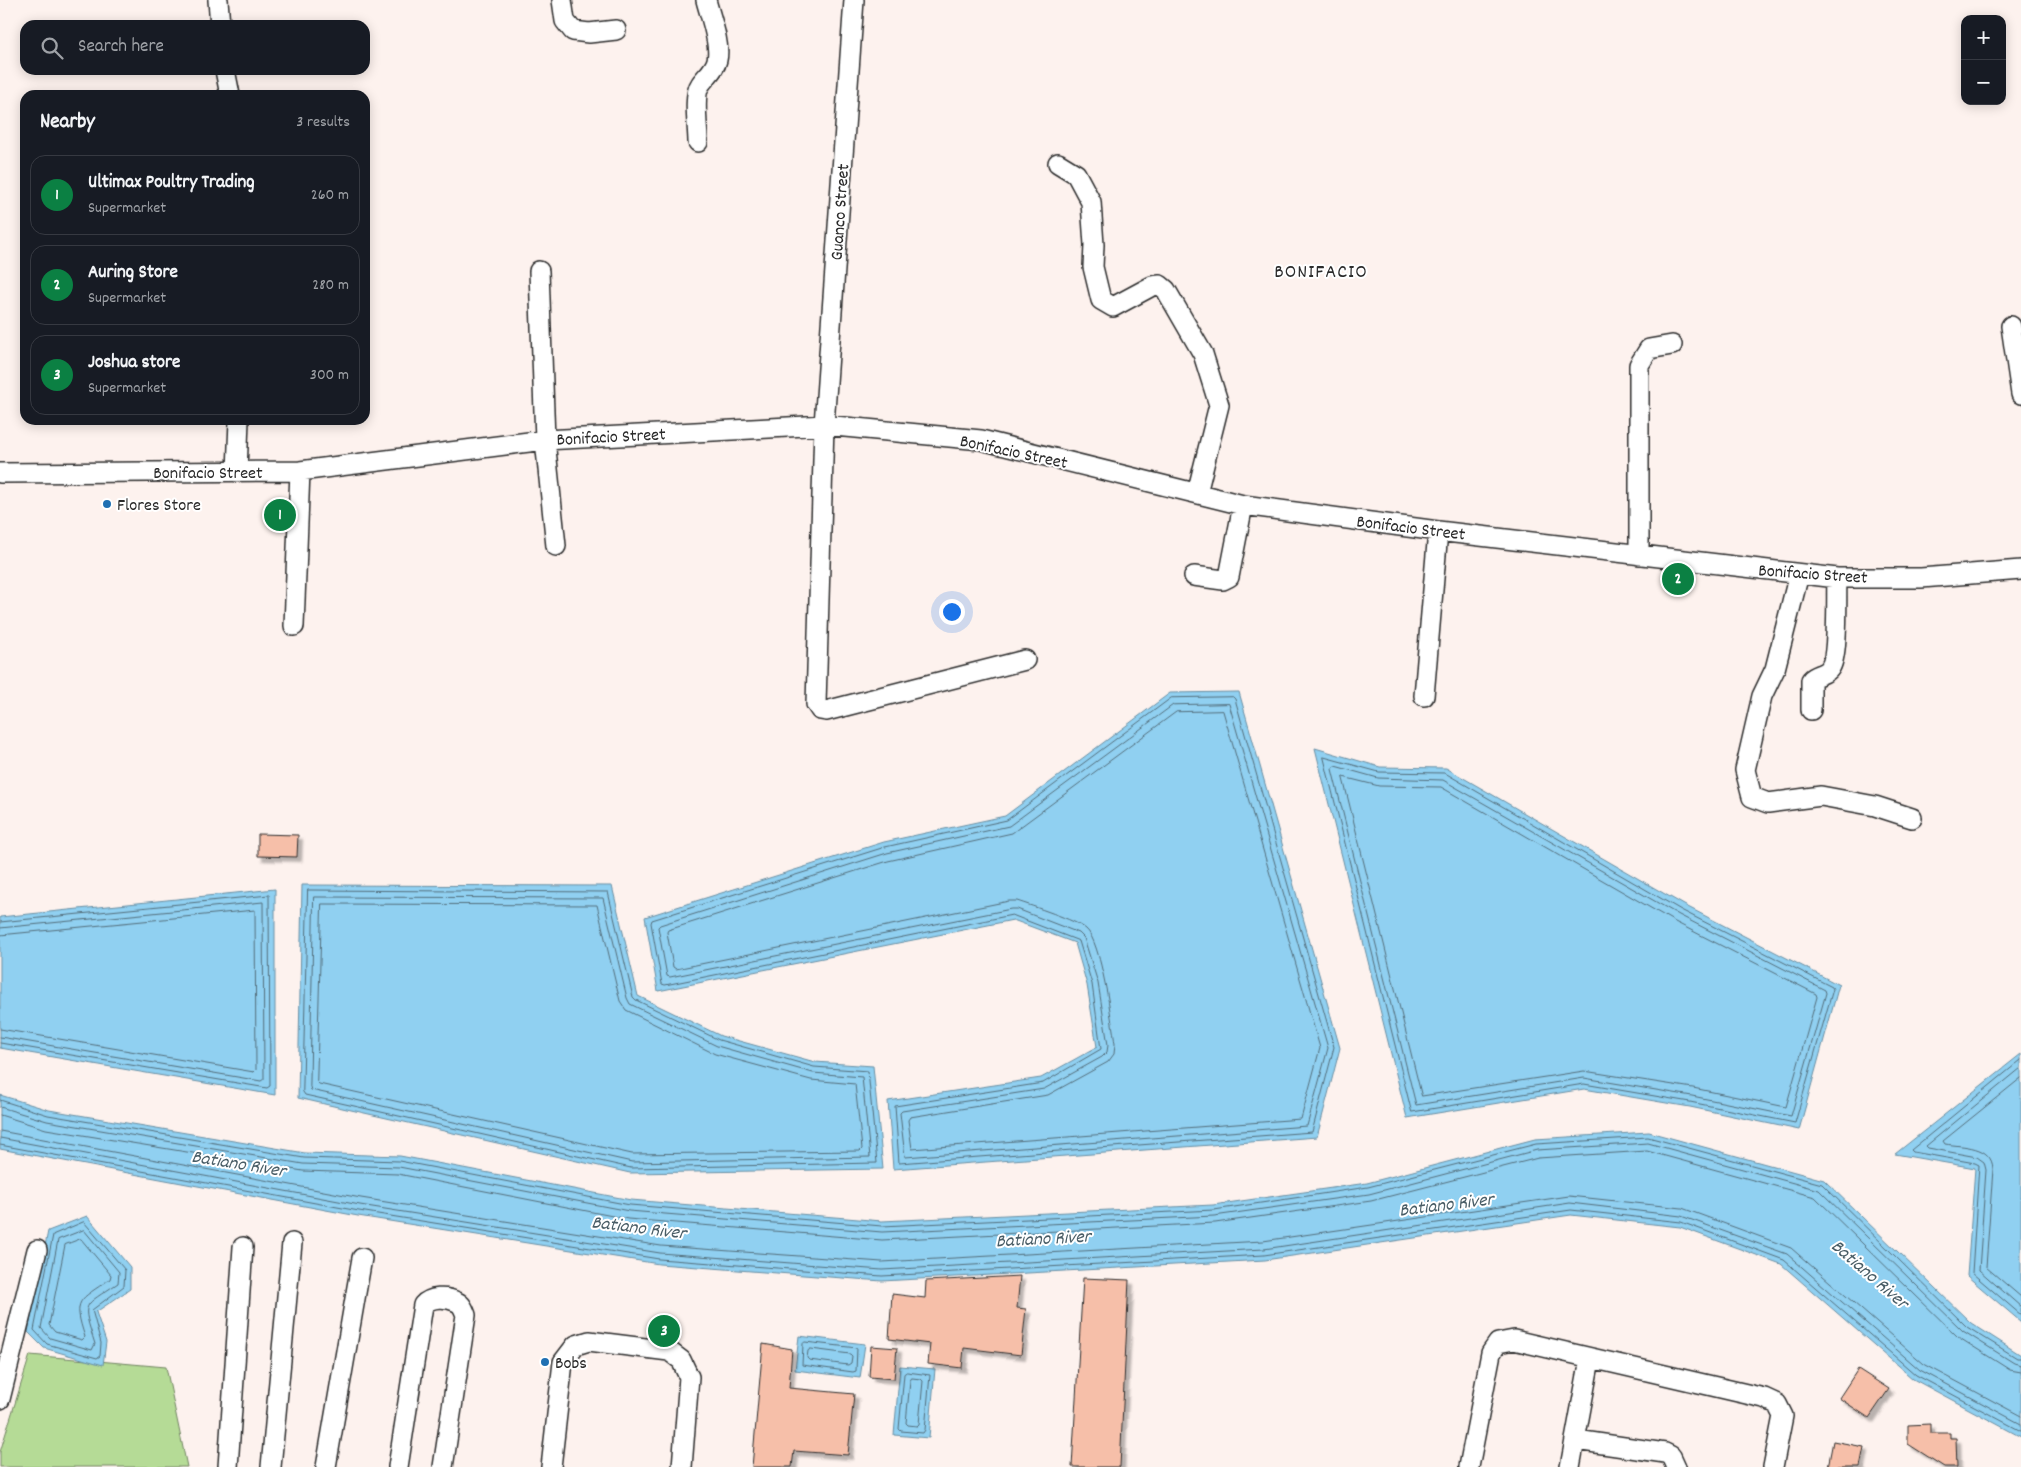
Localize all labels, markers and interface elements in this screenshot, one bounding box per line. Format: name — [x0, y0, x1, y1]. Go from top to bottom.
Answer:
map controls — [1961, 15, 2006, 105]
button: + — [1961, 15, 2006, 60]
search box — [20, 20, 370, 75]
icon: search — [38, 34, 66, 62]
text: Search here — [78, 34, 164, 61]
button: − — [1961, 60, 2006, 105]
text: Nearby — [40, 108, 95, 138]
text: 3 results — [296, 111, 350, 134]
street label: Guanco Street — [826, 163, 857, 261]
text: Ultimax Poultry Trading — [88, 170, 254, 197]
text: 1 — [55, 184, 59, 207]
text: 260 m — [311, 184, 349, 207]
text: Supermarket — [88, 197, 166, 220]
district label: BONIFACIO — [1274, 259, 1368, 287]
text: Auring Store — [88, 260, 178, 287]
text: 2 — [54, 274, 61, 297]
text: 280 m — [312, 274, 349, 297]
text: Supermarket — [88, 287, 166, 310]
text: Joshua store — [88, 350, 180, 377]
text: 3 — [53, 364, 61, 387]
text: 300 m — [310, 364, 349, 387]
text: Supermarket — [88, 377, 166, 400]
street label: Bonifacio Street — [556, 423, 667, 454]
street label: Bonifacio Street — [957, 430, 1070, 477]
street label: Bonifacio Street — [153, 462, 263, 487]
place label: Flores Store — [117, 494, 201, 519]
pin: 1 — [264, 496, 296, 534]
marker: Flores Store — [101, 498, 113, 510]
street label: Bonifacio Street — [1355, 510, 1467, 549]
street label: Bonifacio Street — [1757, 559, 1869, 592]
pin: 2 — [1662, 560, 1694, 598]
your location — [939, 599, 965, 625]
water label: Batiano River — [189, 1145, 289, 1187]
water label: Batiano River — [1398, 1187, 1497, 1226]
water label: Batiano River — [590, 1210, 689, 1249]
water label: Batiano River — [995, 1224, 1093, 1256]
water label: Batiano River — [1824, 1234, 1915, 1318]
pin: 3 — [648, 1312, 680, 1350]
place label: Bobs — [555, 1352, 587, 1377]
marker: Bobs — [539, 1356, 551, 1368]

